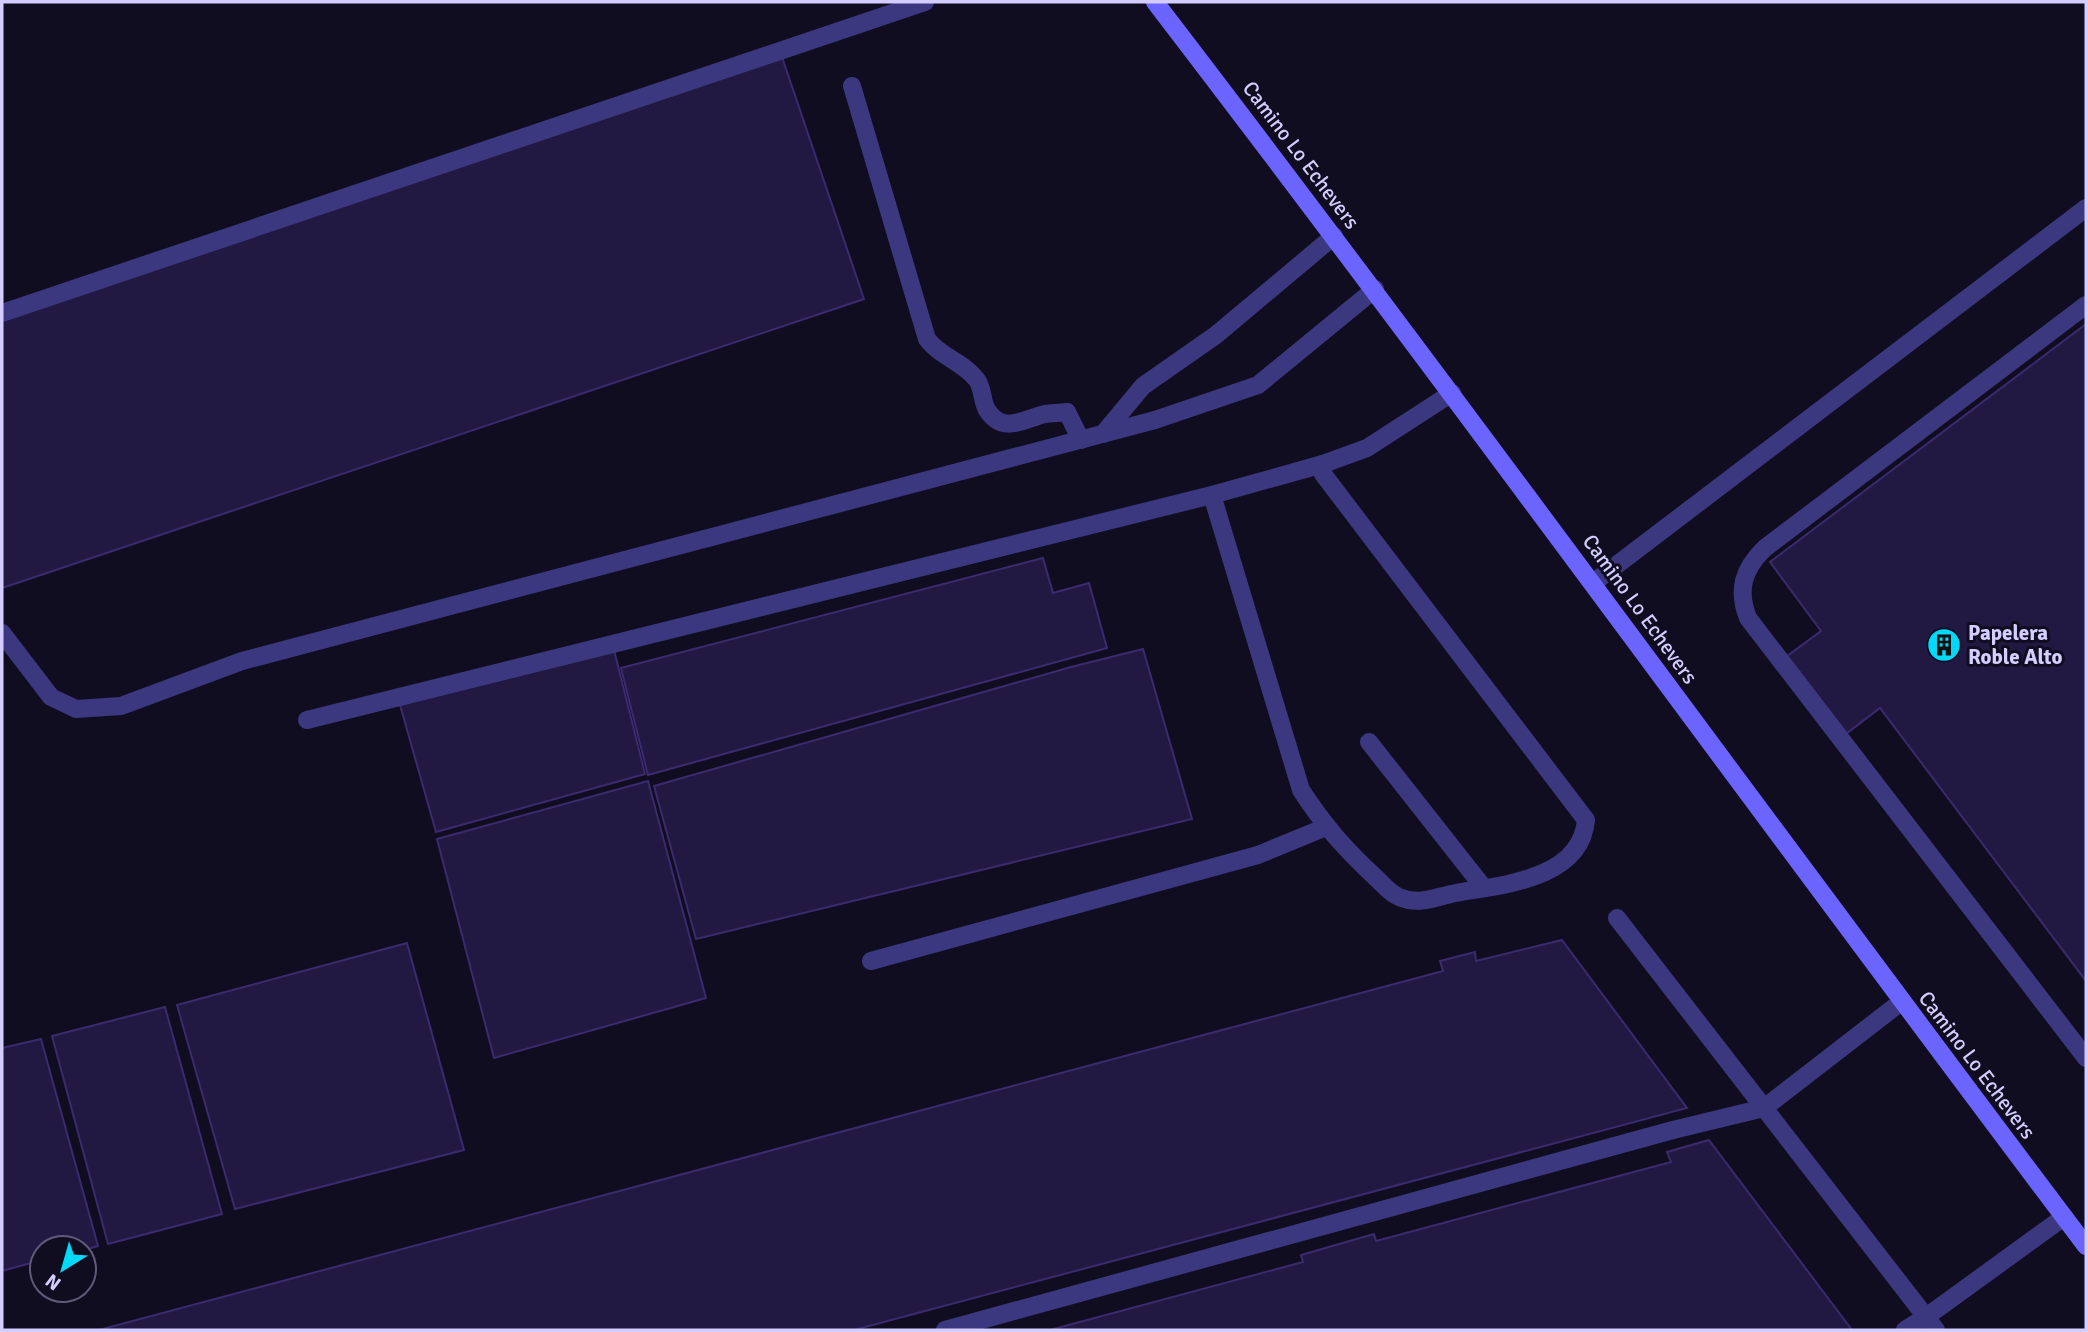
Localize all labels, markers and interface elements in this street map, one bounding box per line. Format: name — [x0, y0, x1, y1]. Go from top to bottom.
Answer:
street label: Camino Lo Echevers — [1237, 76, 1365, 234]
street label: Camino Lo Echevers — [1577, 529, 1703, 689]
place label: Papelera Roble Alto — [1968, 620, 2062, 670]
building icon: Papelera Roble Alto — [1925, 626, 1963, 664]
street label: Camino Lo Echevers — [1913, 986, 2041, 1144]
north arrow — [28, 1234, 98, 1304]
text: N — [41, 1268, 66, 1295]

